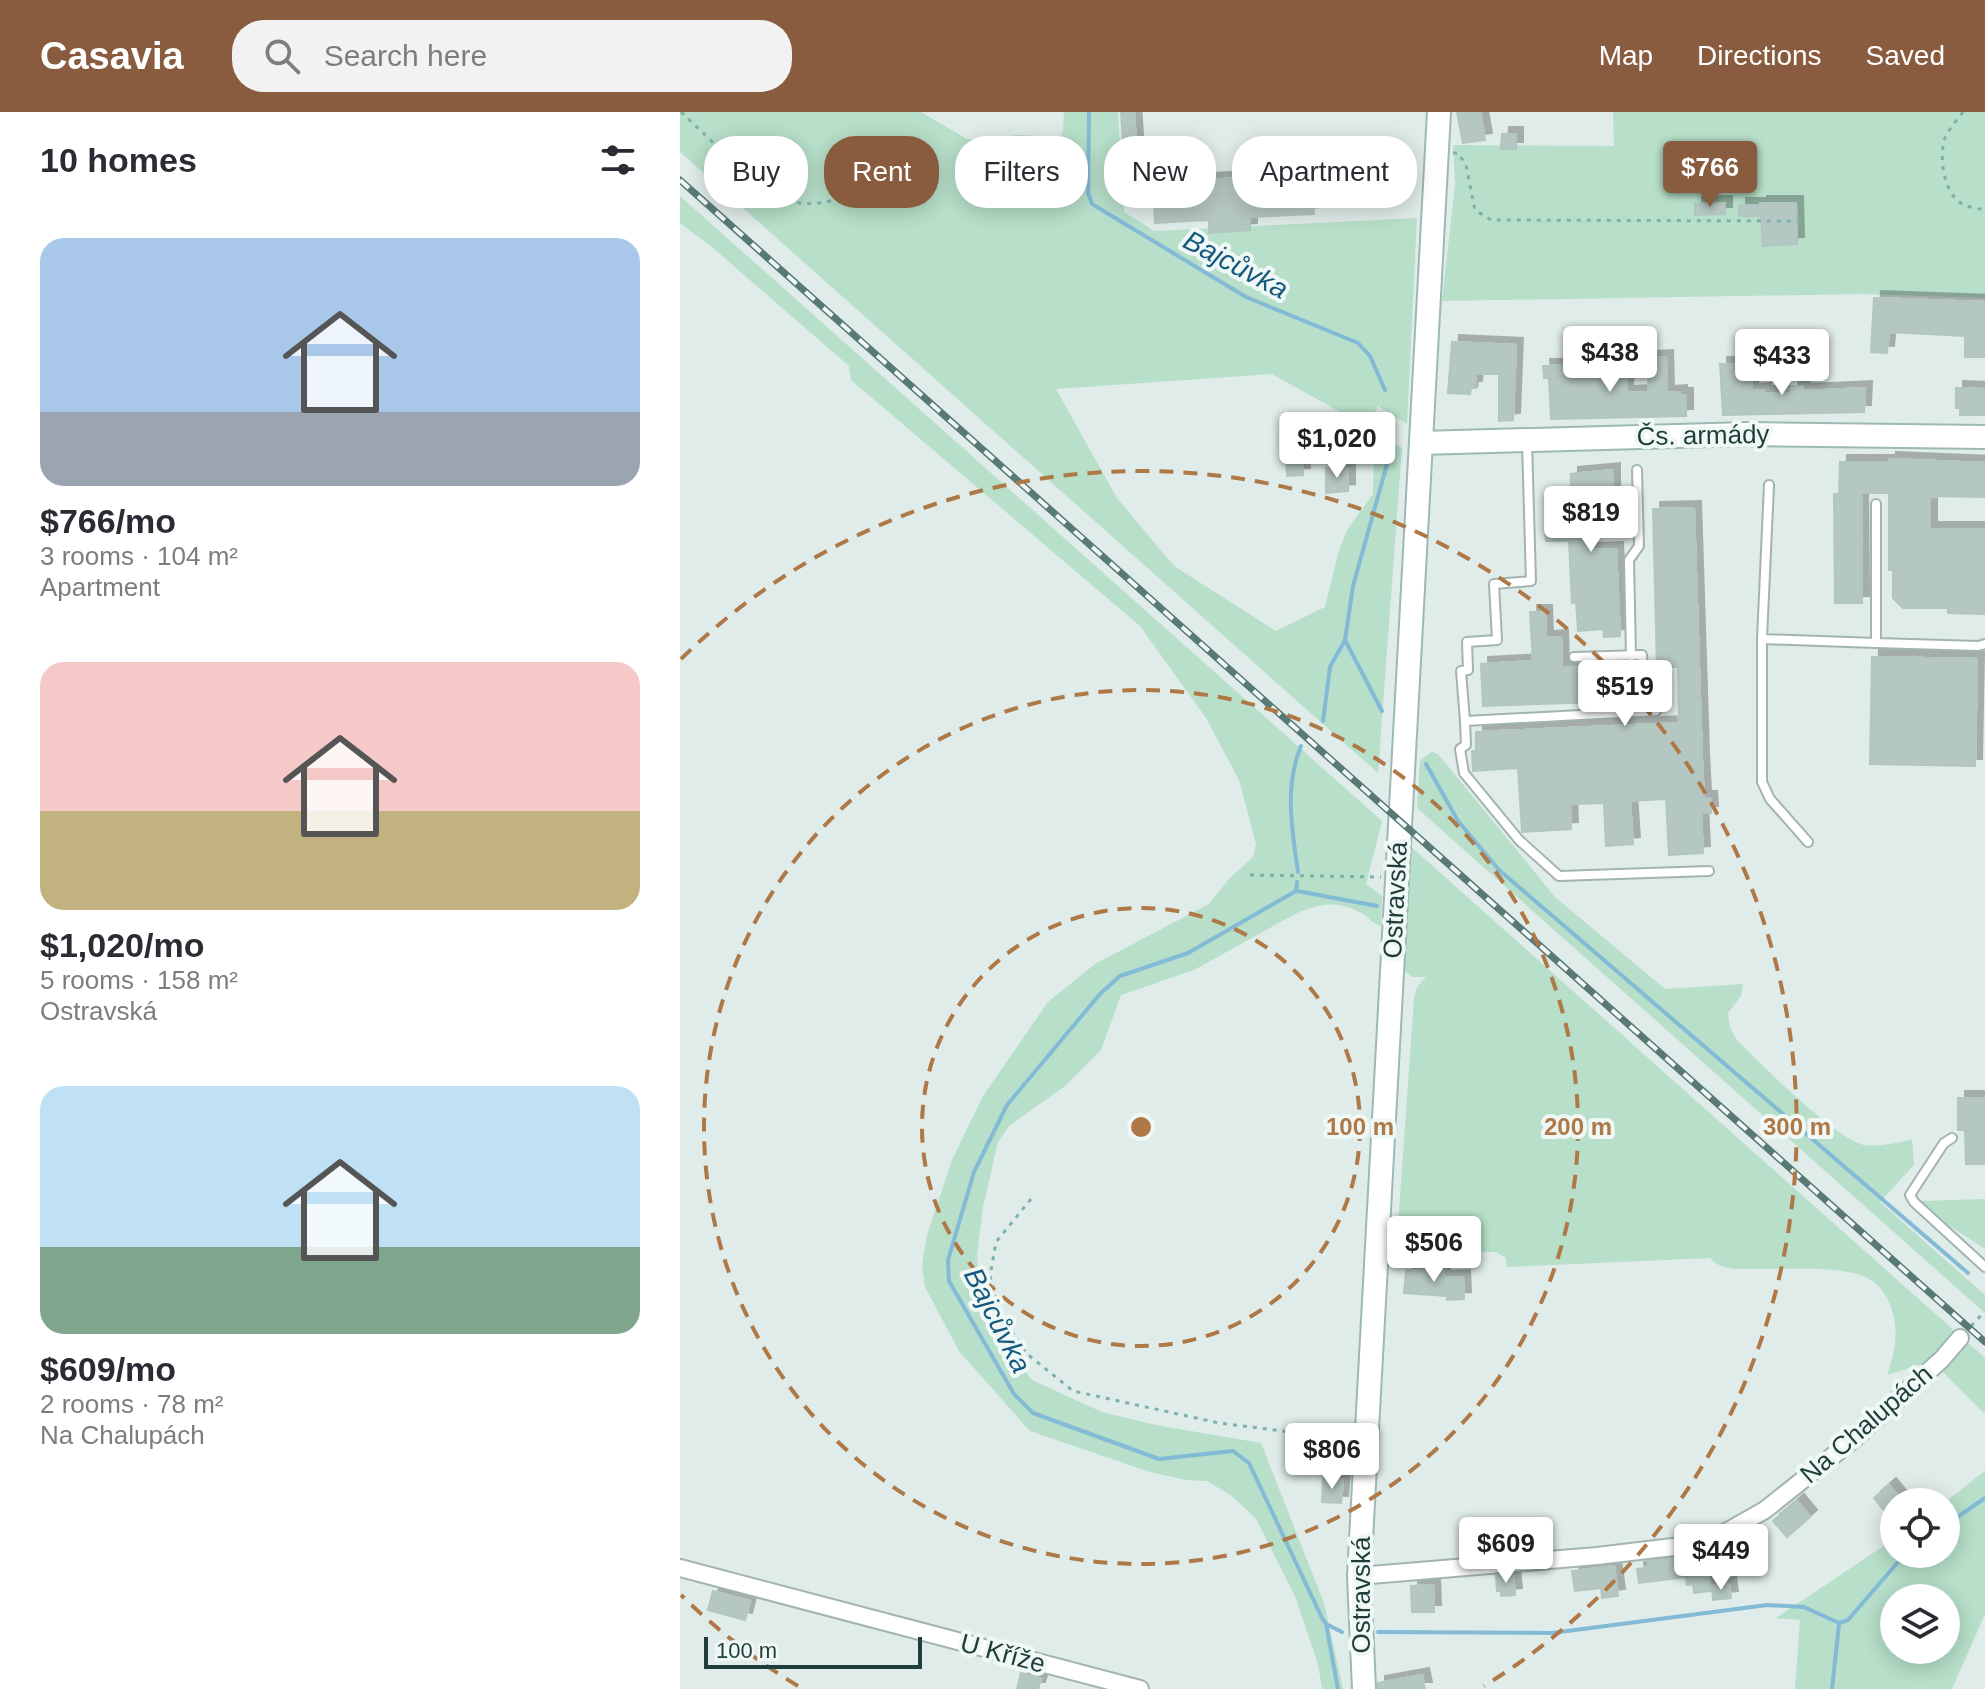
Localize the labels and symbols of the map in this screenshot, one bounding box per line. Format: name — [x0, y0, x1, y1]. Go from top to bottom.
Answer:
pin: $766 — [1663, 141, 1757, 209]
water label: Bajcůvka — [1178, 224, 1293, 305]
pin: $438 — [1563, 326, 1657, 394]
pin: $433 — [1735, 329, 1829, 397]
pin: $1,020 — [1272, 412, 1402, 480]
street label: Čs. armády — [1636, 419, 1770, 451]
pin: $819 — [1544, 486, 1638, 554]
pin: $519 — [1578, 660, 1672, 728]
street label: Ostravská — [1377, 840, 1413, 959]
centre of rings — [1127, 1113, 1155, 1141]
text: 100 m — [1326, 1113, 1394, 1140]
text: 200 m — [1544, 1113, 1612, 1140]
text: 300 m — [1763, 1113, 1831, 1140]
pin: $506 — [1387, 1216, 1481, 1284]
water label: Bajcůvka — [958, 1263, 1037, 1378]
street label: Na Chalupách — [1794, 1359, 1938, 1489]
pin: $806 — [1285, 1423, 1379, 1491]
pin: $609 — [1459, 1517, 1553, 1585]
pin: $449 — [1674, 1524, 1768, 1592]
street label: Ostravská — [1346, 1536, 1376, 1654]
street label: U Kříže — [957, 1627, 1049, 1679]
scale bar — [704, 1633, 922, 1669]

